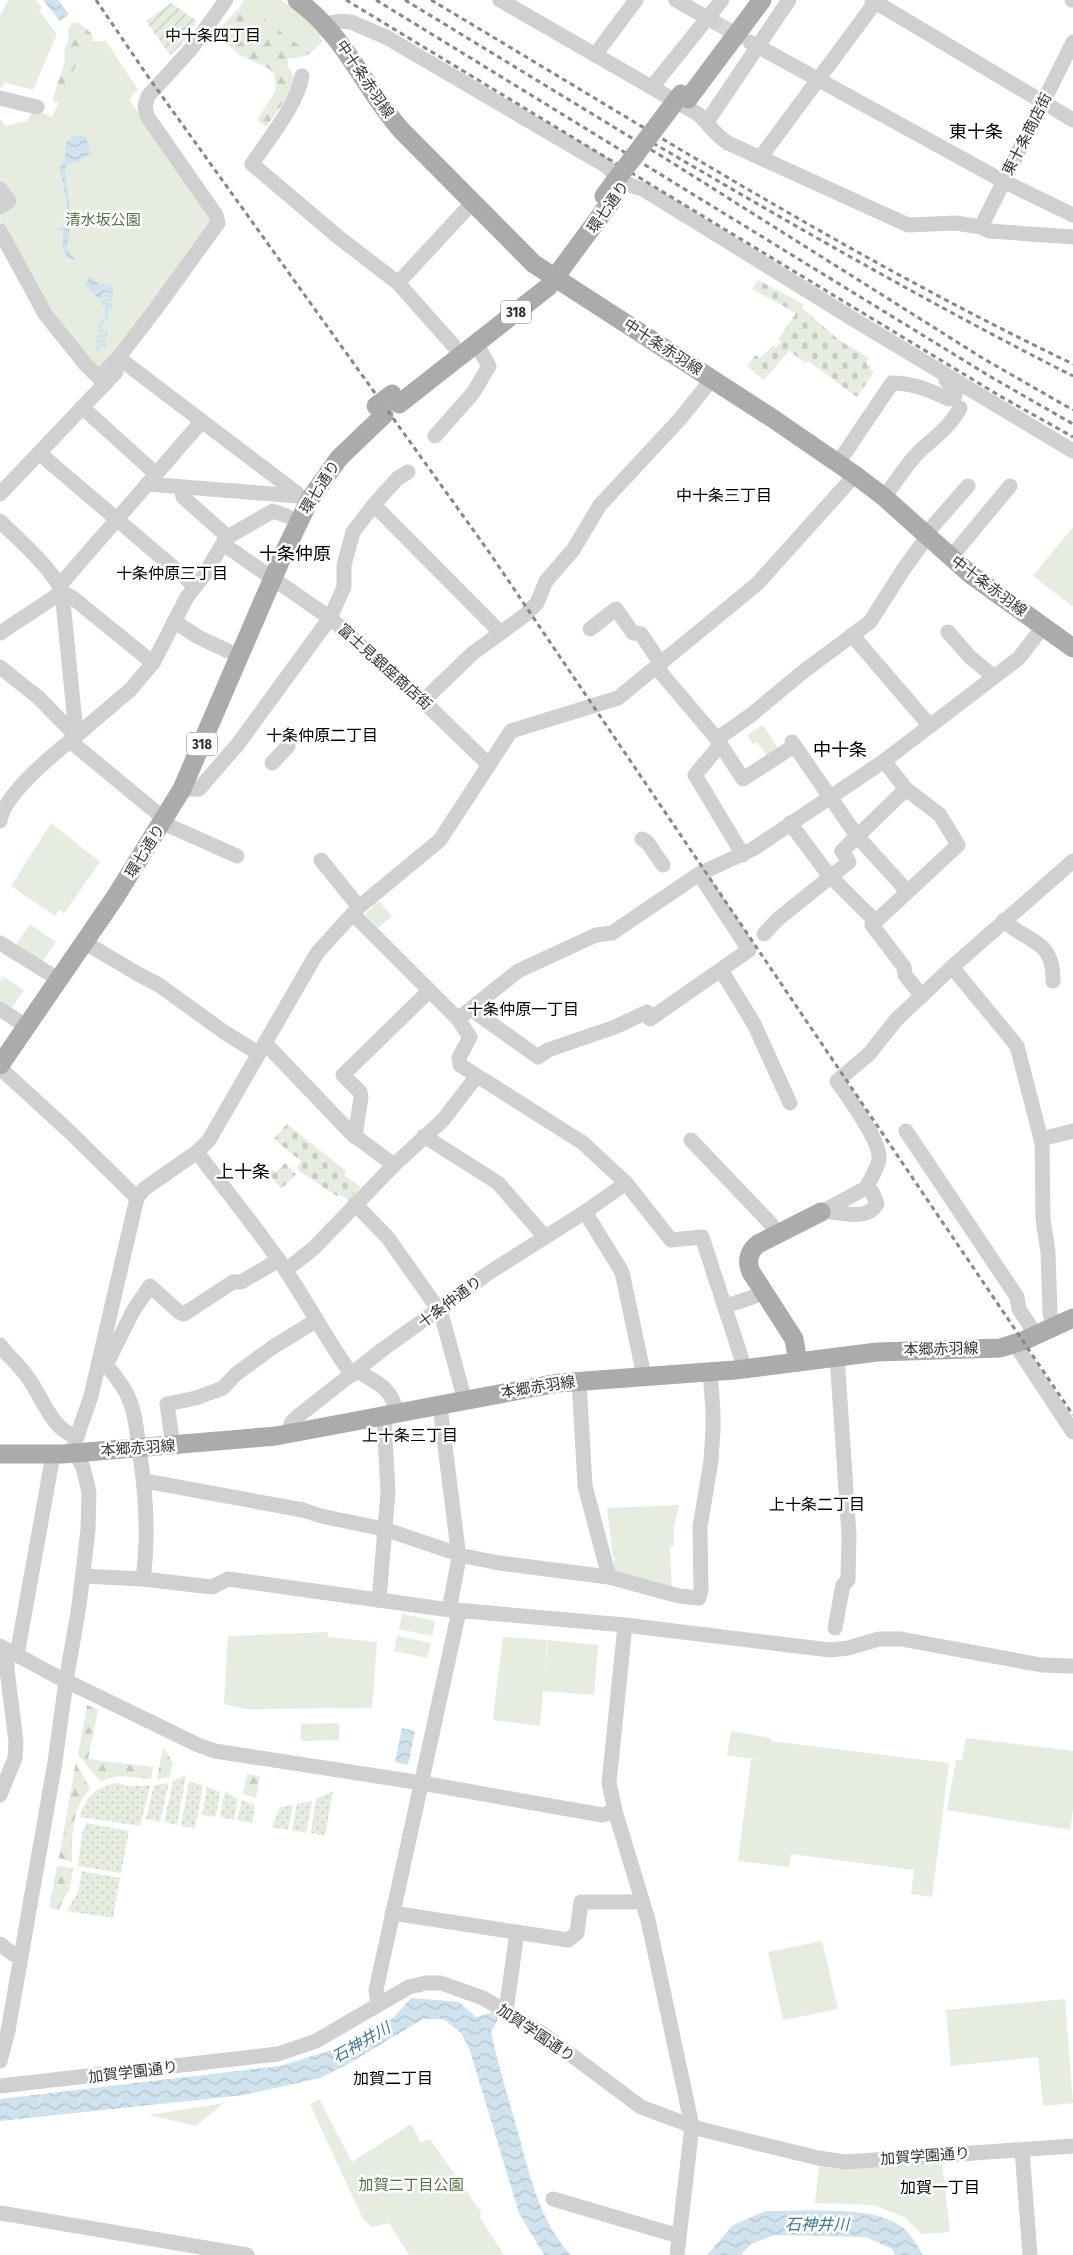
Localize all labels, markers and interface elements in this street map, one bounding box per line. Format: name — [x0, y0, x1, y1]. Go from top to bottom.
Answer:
district label: 中十条四丁目 — [165, 26, 261, 45]
street label: 中十条赤羽線 — [332, 37, 398, 121]
street label: 東十条商店街 — [999, 90, 1055, 178]
district label: 東十条 — [949, 121, 1003, 143]
street label: 環七通り — [583, 177, 633, 237]
park label: 清水坂公園 — [65, 211, 141, 229]
road number: 318 — [501, 300, 531, 324]
street label: 中十条赤羽線 — [620, 315, 706, 379]
street label: 環七通り — [296, 457, 344, 517]
district label: 中十条三丁目 — [676, 486, 772, 505]
district label: 十条仲原 — [259, 543, 331, 565]
street label: 中十条赤羽線 — [948, 552, 1030, 620]
district label: 十条仲原三丁目 — [116, 564, 228, 583]
street label: 富士見銀座商店街 — [334, 620, 436, 714]
district label: 十条仲原二丁目 — [266, 726, 378, 745]
road number: 318 — [187, 732, 217, 756]
district label: 中十条 — [813, 739, 867, 761]
street label: 環七通り — [121, 821, 169, 881]
district label: 十条仲原一丁目 — [467, 1000, 579, 1019]
district label: 上十条 — [216, 1161, 270, 1183]
street label: 十条仲通り — [415, 1272, 485, 1332]
street label: 本郷赤羽線 — [903, 1339, 979, 1359]
street label: 本郷赤羽線 — [500, 1372, 576, 1402]
district label: 上十条三丁目 — [362, 1426, 458, 1445]
street label: 本郷赤羽線 — [100, 1436, 176, 1460]
district label: 上十条二丁目 — [769, 1495, 865, 1514]
street label: 加賀学園通り — [494, 2000, 578, 2066]
water label: 石神井川 — [329, 2017, 395, 2067]
street label: 加賀学園通り — [87, 2058, 179, 2086]
district label: 加賀二丁目 — [353, 2069, 433, 2088]
street label: 加賀学園通り — [879, 2144, 971, 2168]
park label: 加賀二丁目公園 — [358, 2176, 464, 2194]
district label: 加賀一丁目 — [900, 2178, 980, 2197]
water label: 石神井川 — [785, 2215, 851, 2234]

